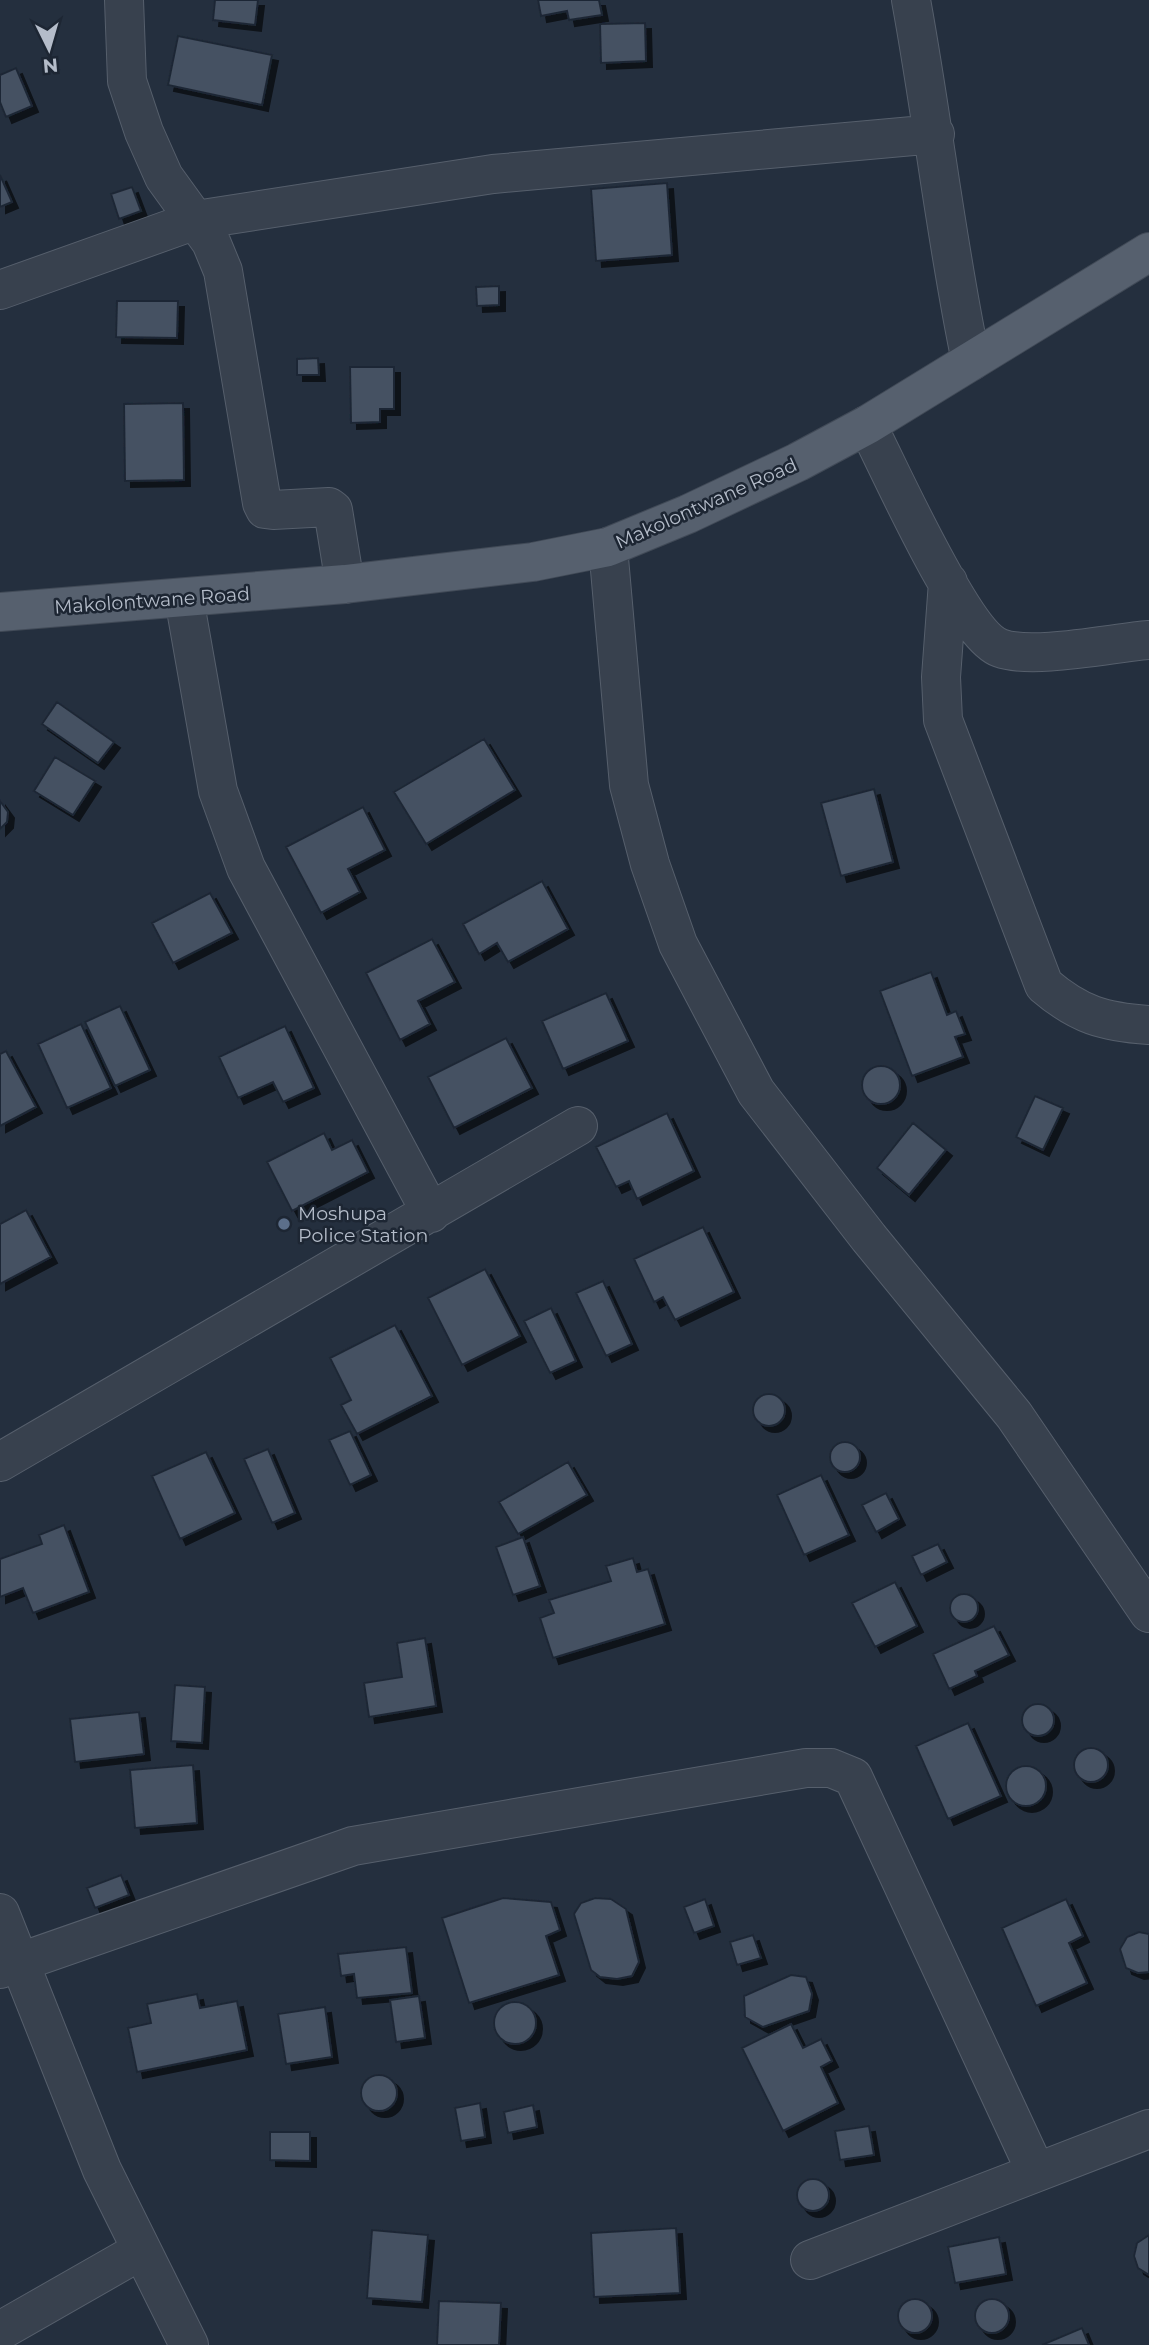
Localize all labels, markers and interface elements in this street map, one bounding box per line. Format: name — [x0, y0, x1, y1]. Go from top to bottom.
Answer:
north arrow — [14, 14, 84, 84]
text: N — [42, 53, 59, 78]
street label: Makolontwane Road — [612, 453, 800, 554]
street label: Makolontwane Road — [53, 582, 251, 619]
place label: Moshupa Police Station — [298, 1202, 428, 1247]
marker: Moshupa Police Station — [276, 1216, 292, 1232]

